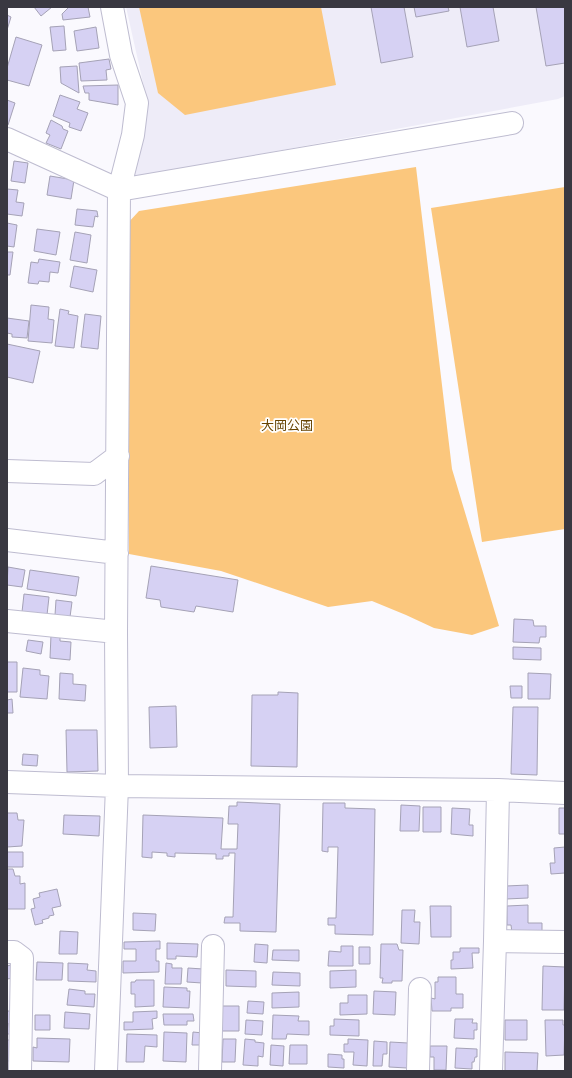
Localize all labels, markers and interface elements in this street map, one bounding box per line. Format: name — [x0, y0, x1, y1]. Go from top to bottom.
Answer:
park label: 大岡公園 — [261, 418, 313, 433]

